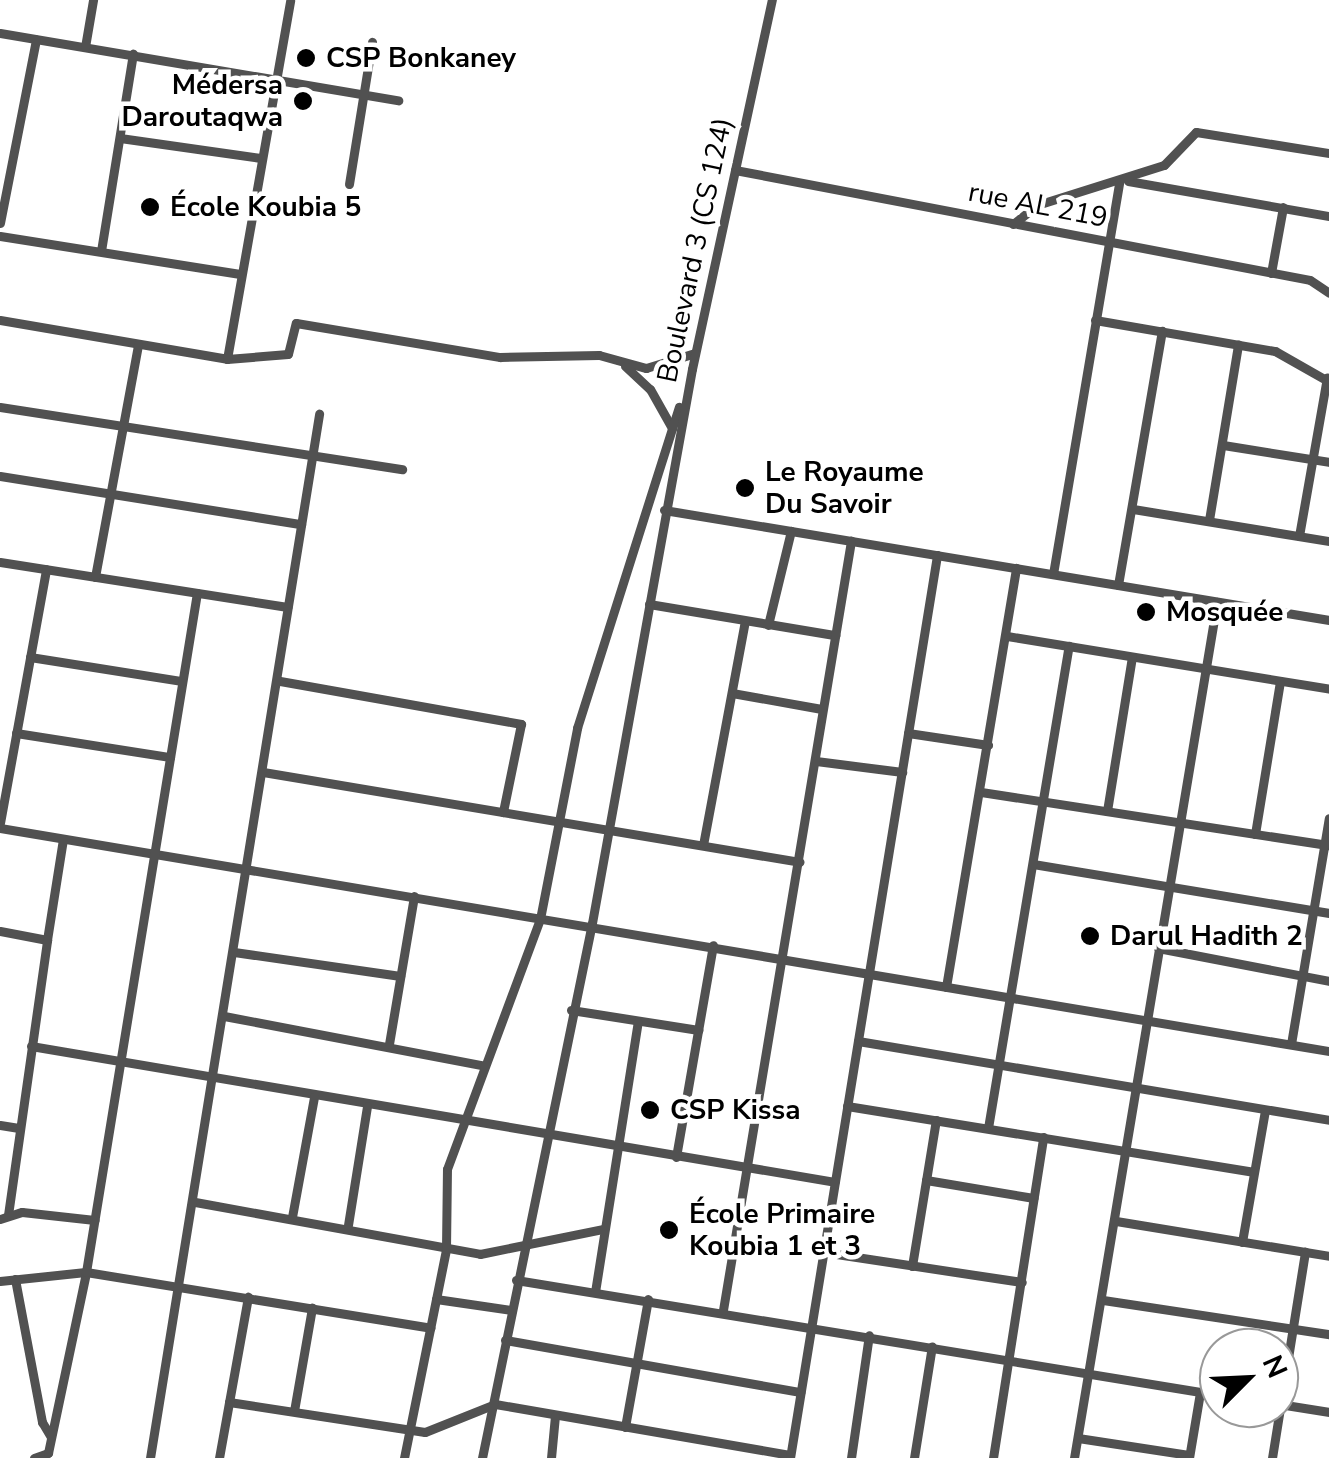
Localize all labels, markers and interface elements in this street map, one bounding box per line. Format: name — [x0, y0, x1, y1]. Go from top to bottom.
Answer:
place label: CSP Bonkaney — [326, 41, 516, 75]
marker: CSP Bonkaney — [295, 47, 317, 69]
place label: Médersa Daroutaqwa — [121, 68, 283, 134]
marker: Médersa Daroutaqwa — [292, 90, 314, 112]
street label: Boulevard 3 (CS 124) — [650, 114, 740, 386]
street label: rue AL 219 — [966, 175, 1110, 235]
place label: École Koubia 5 — [170, 190, 361, 224]
marker: École Koubia 5 — [139, 196, 161, 218]
place label: Le Royaume Du Savoir — [765, 455, 924, 521]
marker: Le Royaume Du Savoir — [734, 477, 756, 499]
place label: Mosquée — [1166, 595, 1283, 629]
marker: Mosquée — [1135, 601, 1157, 623]
place label: Darul Hadith 2 — [1110, 919, 1303, 953]
marker: Darul Hadith 2 — [1079, 925, 1101, 947]
place label: CSP Kissa — [670, 1093, 800, 1127]
marker: CSP Kissa — [639, 1099, 661, 1121]
place label: École Primaire Koubia 1 et 3 — [689, 1197, 875, 1263]
marker: École Primaire Koubia 1 et 3 — [658, 1219, 680, 1241]
north arrow — [1199, 1328, 1299, 1428]
text: N — [1253, 1349, 1296, 1384]

